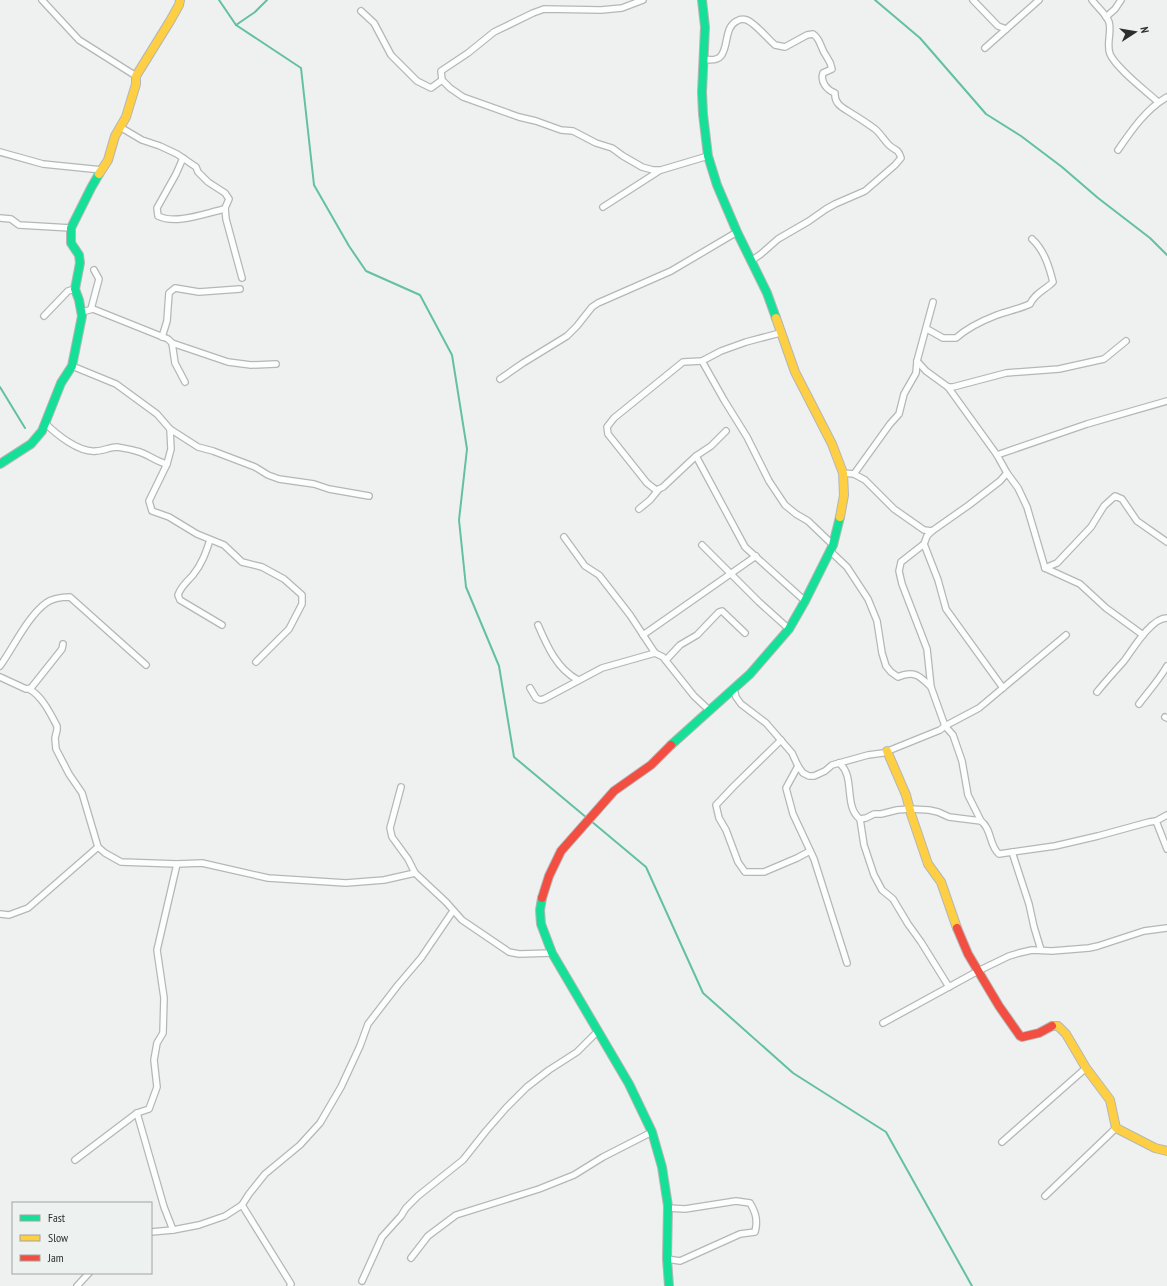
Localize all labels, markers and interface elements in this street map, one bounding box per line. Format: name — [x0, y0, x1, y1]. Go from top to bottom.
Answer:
north arrow — [1115, 12, 1155, 52]
text: N — [1137, 26, 1152, 34]
legend — [12, 1202, 152, 1274]
text: Fast — [48, 1210, 66, 1225]
text: Slow — [48, 1230, 69, 1245]
text: Jam — [47, 1250, 64, 1265]

